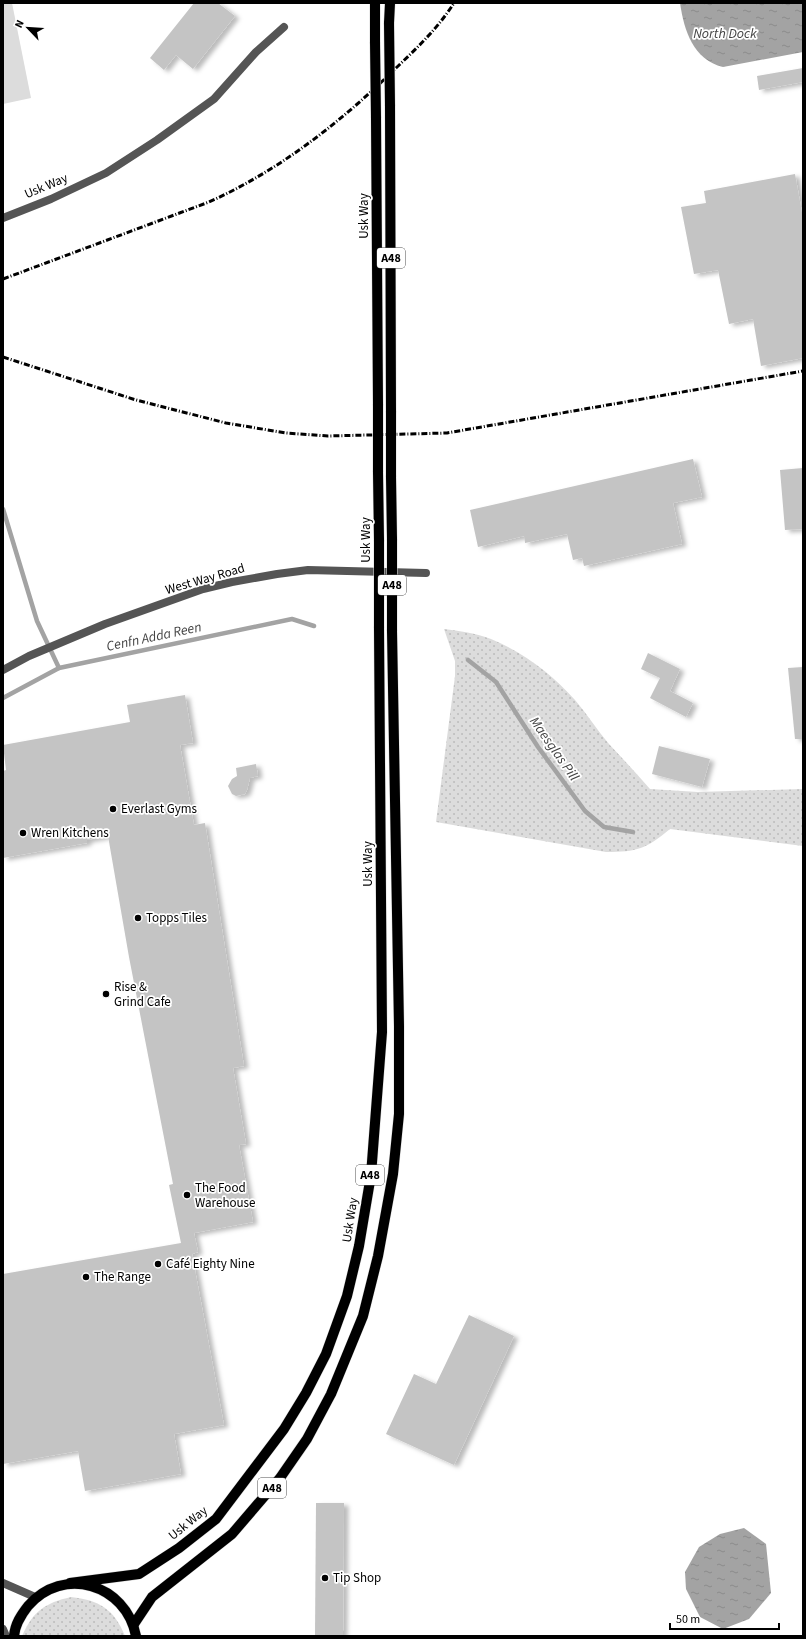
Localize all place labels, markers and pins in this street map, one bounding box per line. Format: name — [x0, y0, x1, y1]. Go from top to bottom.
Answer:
place label: Everlast Gyms — [121, 800, 198, 818]
marker: Everlast Gyms — [108, 804, 118, 814]
place label: Wren Kitchens — [31, 824, 109, 842]
marker: Wren Kitchens — [18, 828, 28, 838]
place label: Topps Tiles — [146, 909, 208, 927]
marker: Topps Tiles — [133, 913, 143, 923]
place label: Rise & Grind Cafe — [114, 978, 171, 1011]
marker: Rise & Grind Cafe — [101, 989, 111, 999]
place label: The Food Warehouse — [195, 1179, 255, 1212]
marker: The Food Warehouse — [182, 1190, 192, 1200]
place label: Café Eighty Nine — [166, 1255, 255, 1273]
marker: Café Eighty Nine — [153, 1259, 163, 1269]
place label: The Range — [94, 1268, 151, 1286]
marker: The Range — [81, 1272, 91, 1282]
place label: Tip Shop — [333, 1569, 381, 1587]
marker: Tip Shop — [320, 1573, 330, 1583]

